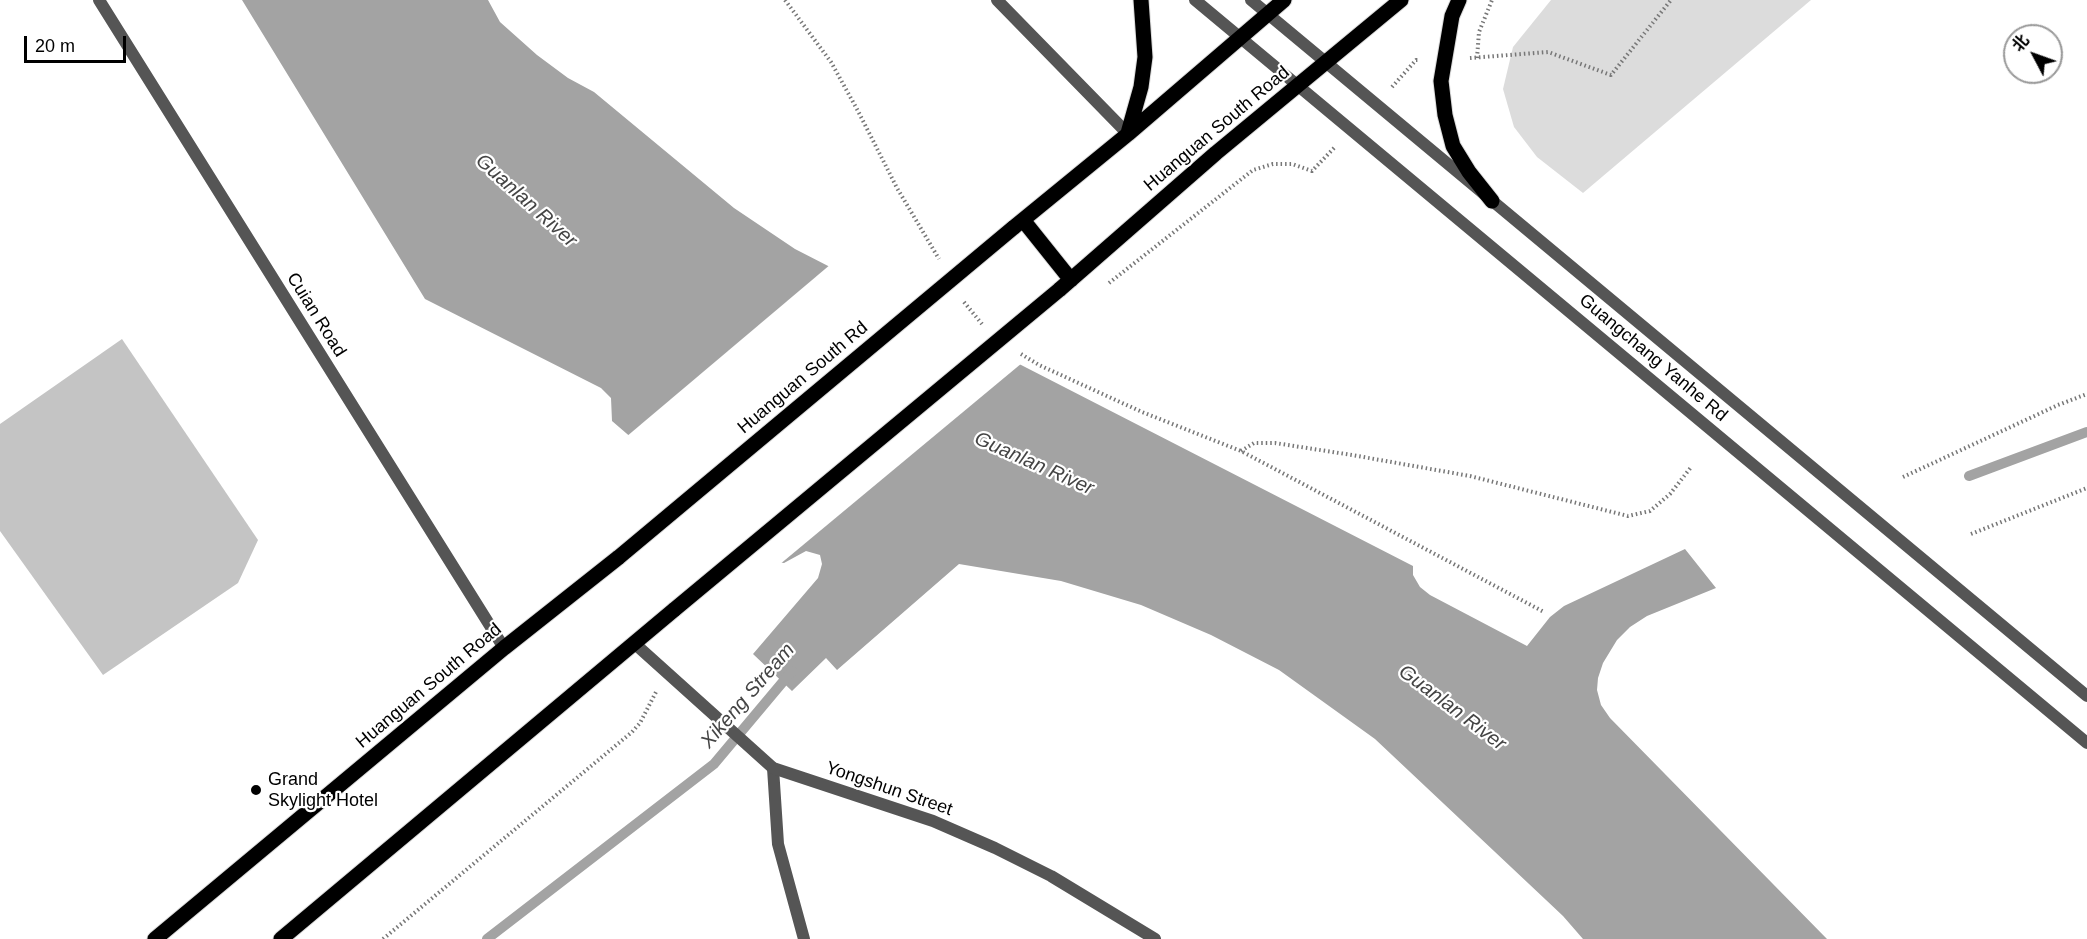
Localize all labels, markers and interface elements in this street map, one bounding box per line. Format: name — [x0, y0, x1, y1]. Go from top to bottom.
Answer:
scale bar — [27, 24, 129, 62]
north arrow — [2003, 24, 2063, 84]
text: 北 — [2009, 32, 2032, 55]
text: 20 m — [35, 36, 75, 56]
street label: Huanguan South Road — [1140, 62, 1294, 196]
water label: Guanlan River — [470, 149, 582, 253]
street label: Cuian Road — [282, 269, 350, 361]
street label: Guangchang Yanhe Rd — [1575, 290, 1731, 426]
street label: Huanguan South Rd — [734, 317, 872, 439]
water label: Guanlan River — [971, 427, 1097, 501]
street label: Huanguan South Road — [352, 619, 506, 753]
water label: Xikeng Stream — [696, 639, 800, 753]
water label: Guanlan River — [1394, 660, 1510, 756]
street label: Yongshun Street — [823, 757, 955, 821]
place label: Grand Skylight Hotel — [268, 769, 378, 812]
marker: Grand Skylight Hotel — [249, 783, 263, 797]

